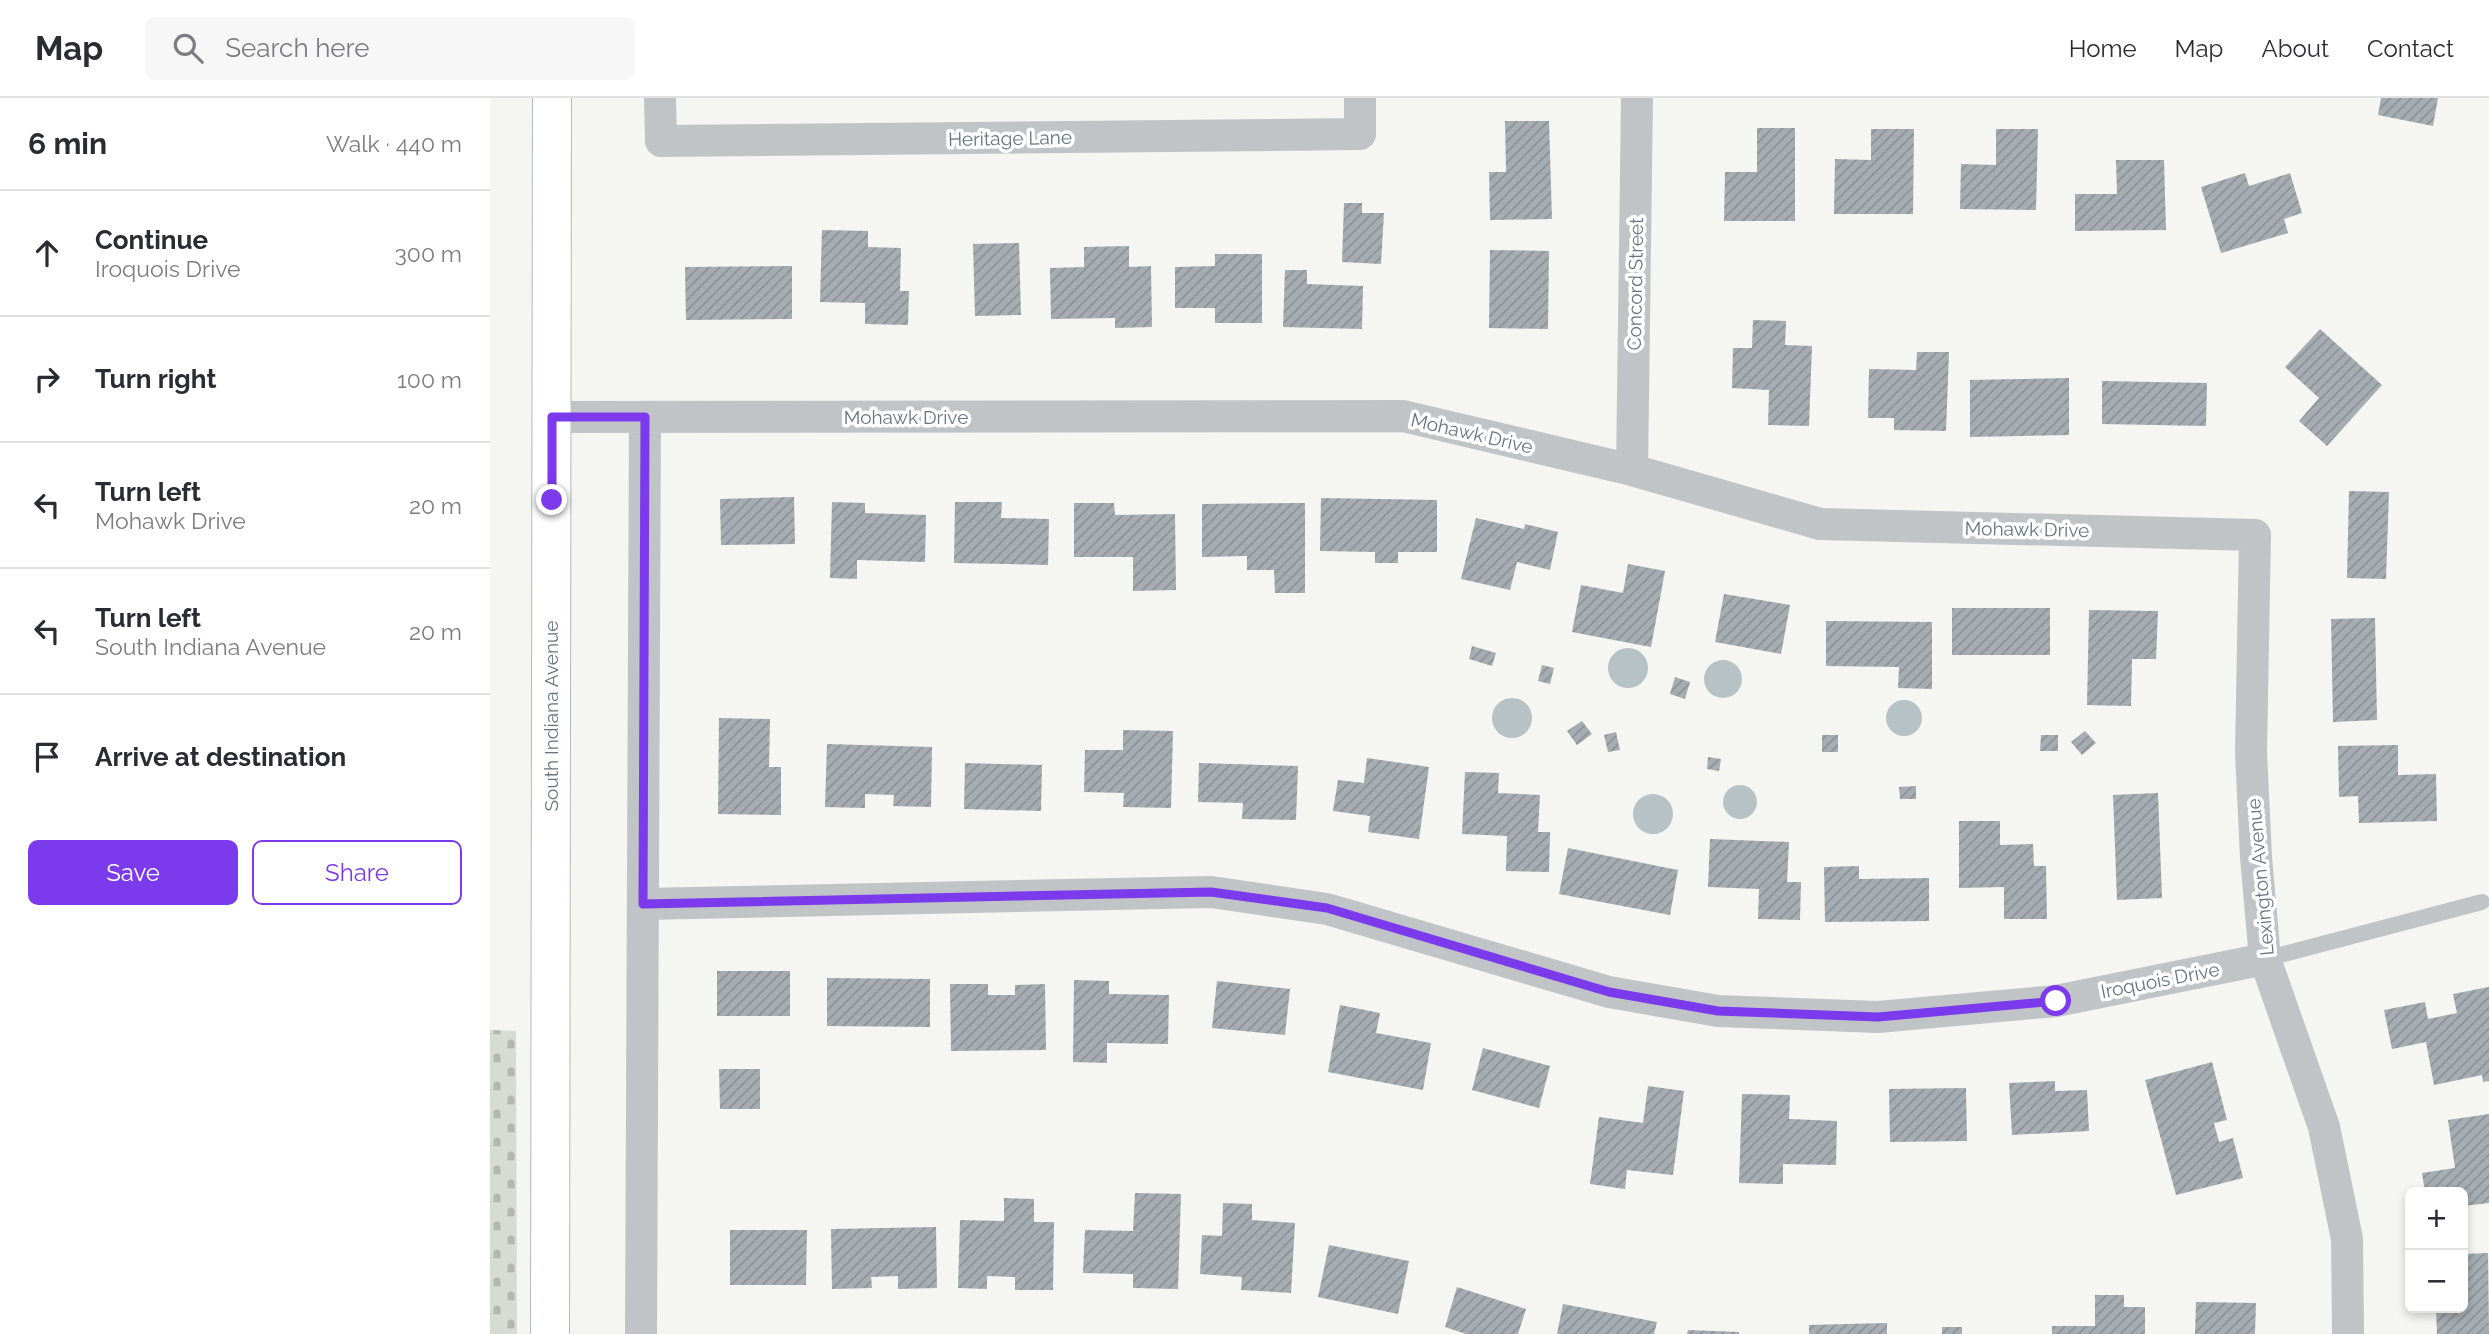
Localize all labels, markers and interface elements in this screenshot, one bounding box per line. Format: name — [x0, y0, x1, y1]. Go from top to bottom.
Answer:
search box — [145, 17, 635, 80]
text: Map — [35, 29, 103, 68]
icon: search — [169, 29, 207, 67]
text: Search here — [225, 33, 370, 63]
text: Home — [2069, 34, 2137, 63]
text: Map — [2175, 34, 2223, 63]
text: About — [2261, 34, 2329, 63]
text: Contact — [2367, 34, 2454, 63]
text: 6 min — [28, 126, 107, 161]
street label: Heritage Lane — [948, 126, 1072, 150]
text: Walk · 440 m — [326, 130, 462, 157]
street label: Concord Street — [1623, 217, 1647, 351]
text: Continue — [95, 225, 208, 255]
icon: ahead — [28, 234, 66, 272]
text: 300 m — [395, 240, 462, 267]
text: Iroquois Drive — [95, 255, 241, 282]
icon: right — [28, 360, 66, 398]
text: Turn right — [95, 364, 216, 394]
text: 100 m — [397, 366, 462, 393]
street label: Mohawk Drive — [844, 406, 968, 428]
street label: Mohawk Drive — [1409, 408, 1535, 458]
text: Turn left — [95, 477, 201, 507]
route end — [536, 484, 567, 515]
icon: left — [28, 486, 66, 524]
text: 20 m — [409, 492, 462, 519]
text: Mohawk Drive — [95, 507, 246, 534]
street label: Mohawk Drive — [1964, 517, 2090, 541]
text: Turn left — [95, 603, 201, 633]
icon: left — [28, 612, 66, 650]
text: 20 m — [409, 618, 462, 645]
street label: South Indiana Avenue — [540, 621, 562, 811]
text: South Indiana Avenue — [95, 633, 326, 660]
icon: arrive — [28, 738, 66, 776]
text: Arrive at destination — [95, 742, 346, 772]
street label: Lexington Avenue — [2242, 797, 2278, 957]
button: Save — [28, 840, 238, 905]
button: Share — [252, 840, 462, 905]
street label: Iroquois Drive — [2099, 958, 2221, 1002]
route start — [2040, 985, 2071, 1016]
map controls — [2405, 1187, 2468, 1313]
button: + — [2405, 1187, 2468, 1250]
button: − — [2405, 1250, 2468, 1313]

